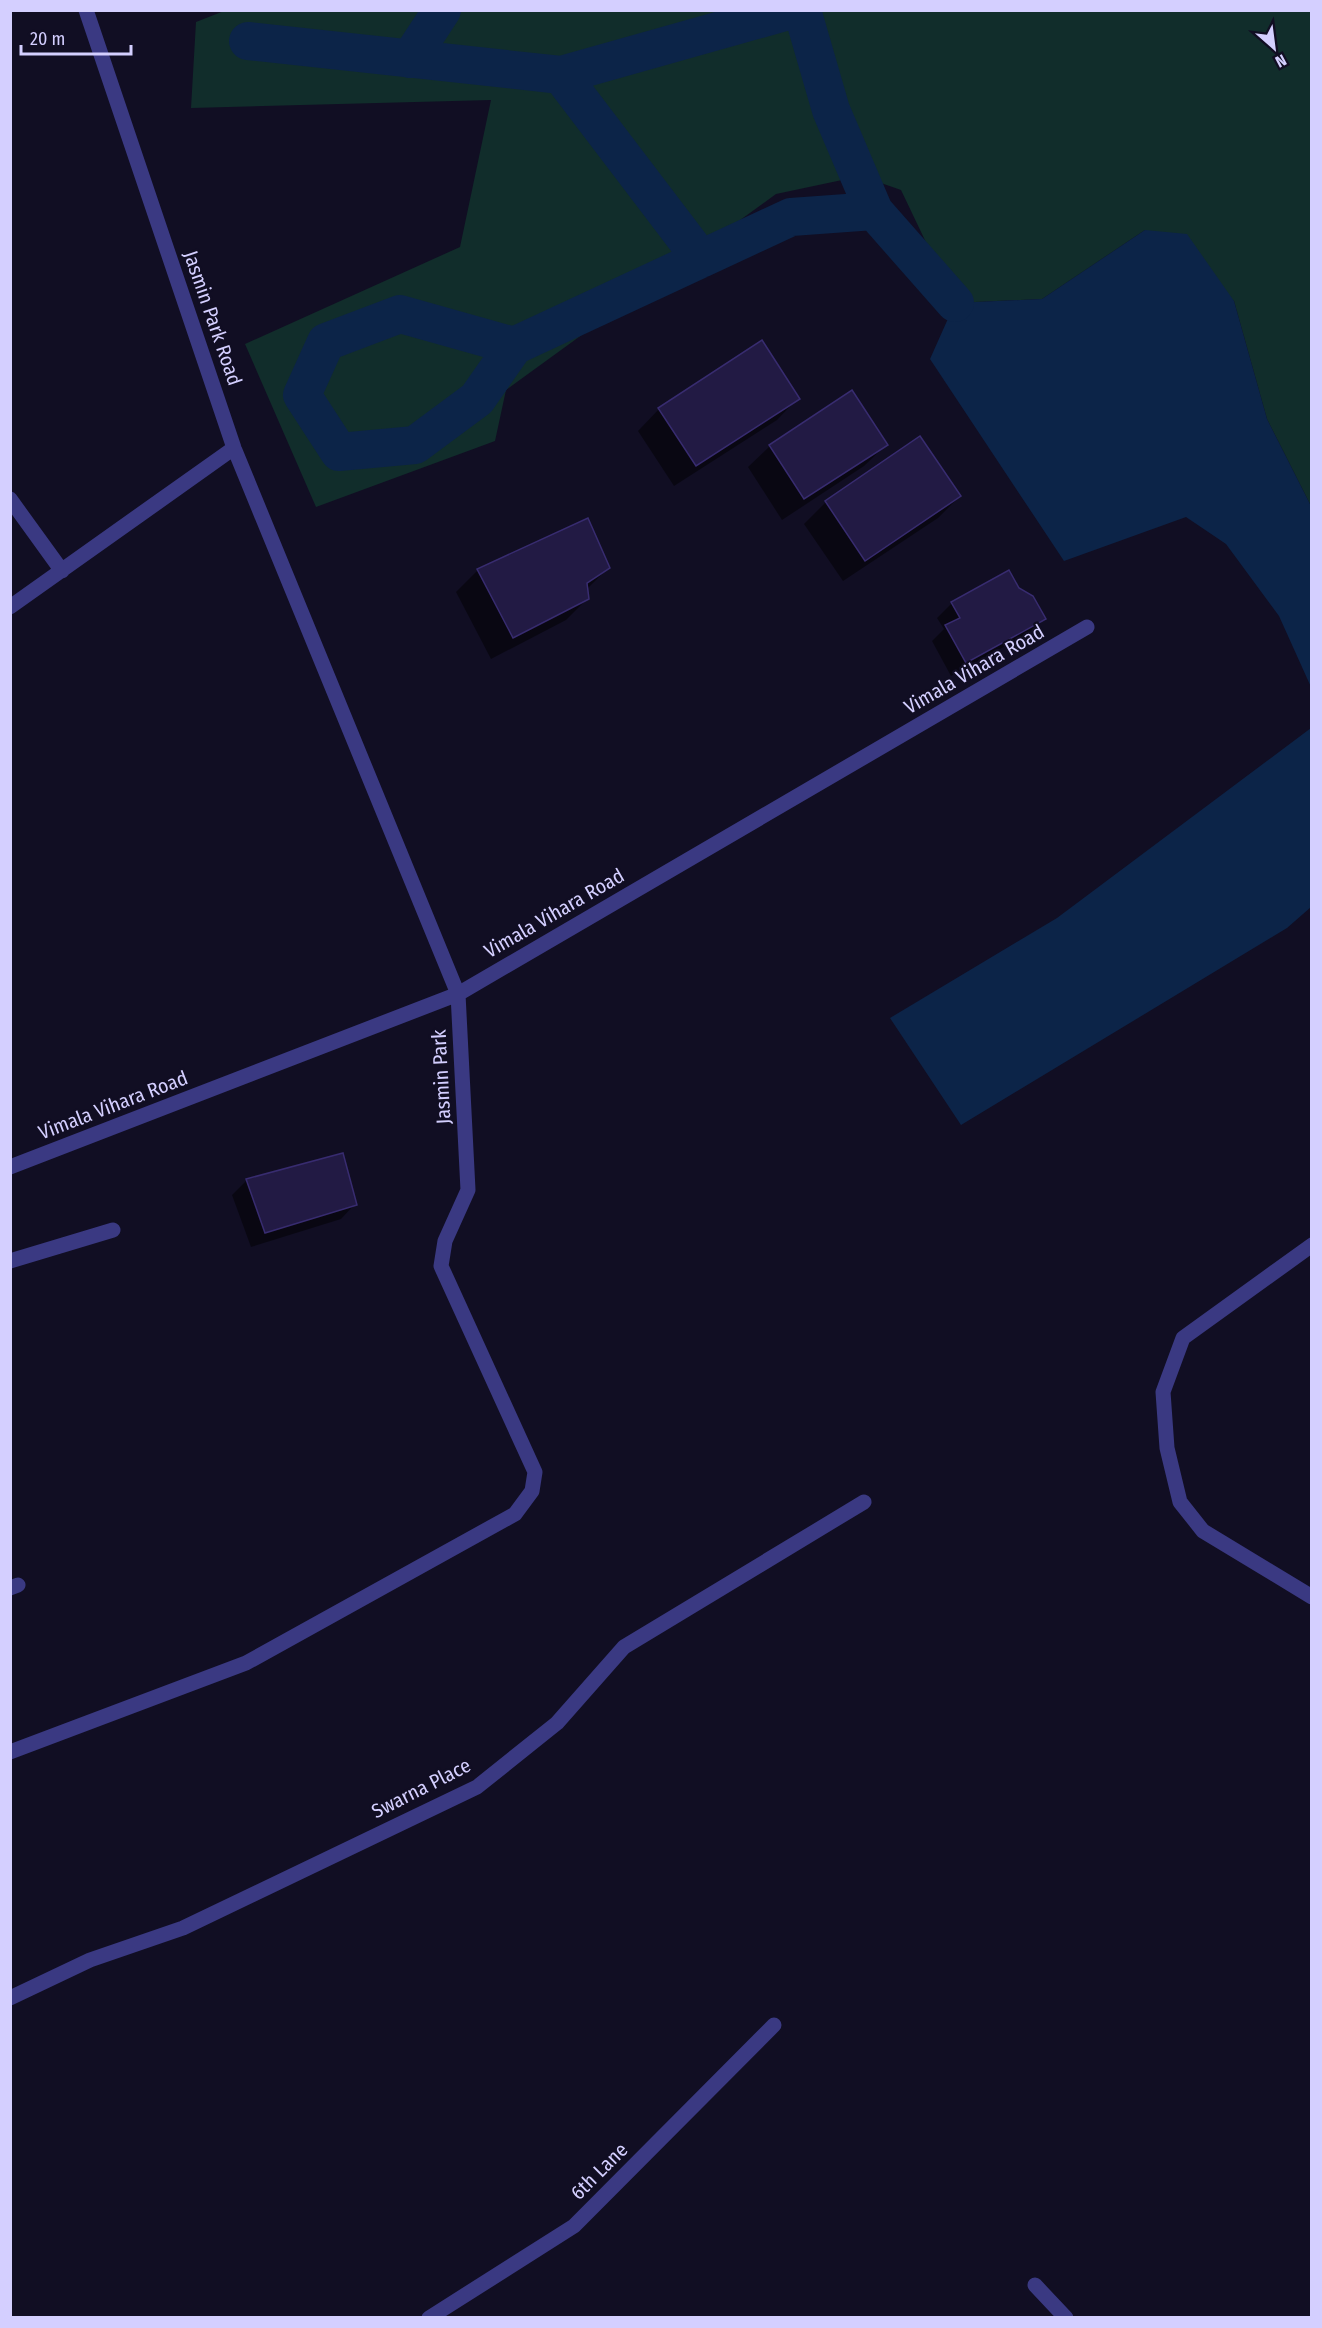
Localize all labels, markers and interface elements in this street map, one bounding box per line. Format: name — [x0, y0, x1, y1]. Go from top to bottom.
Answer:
scale bar — [21, 18, 130, 56]
north arrow — [1244, 18, 1304, 78]
text: 20 m — [30, 28, 65, 50]
text: N — [1272, 50, 1290, 71]
street label: Jasmin Park Road — [179, 247, 247, 389]
street label: Vimala Vihara Road — [900, 619, 1048, 719]
street label: Vimala Vihara Road — [480, 863, 628, 963]
street label: Jasmin Park — [426, 1028, 455, 1125]
street label: Vimala Vihara Road — [35, 1066, 191, 1144]
street label: Swarna Place — [367, 1753, 475, 1823]
street label: 6th Lane — [566, 2138, 632, 2204]

